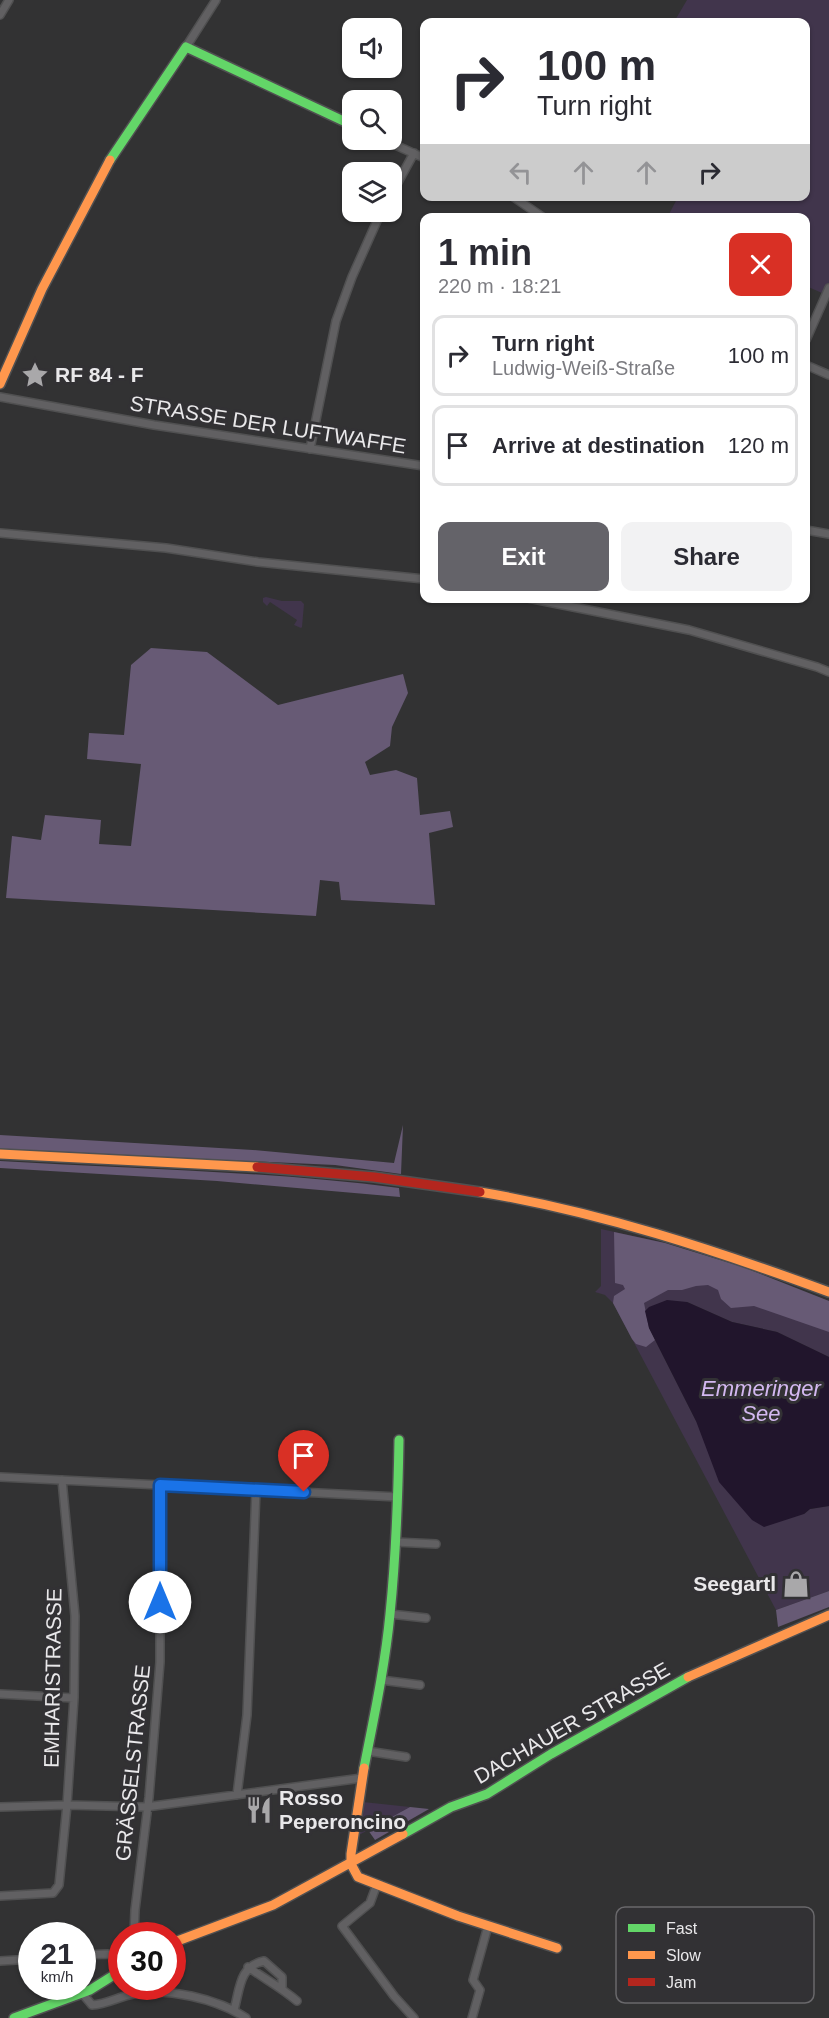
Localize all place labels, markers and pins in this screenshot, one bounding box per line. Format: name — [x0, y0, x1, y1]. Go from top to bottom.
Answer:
place icon: RF 84 - F — [20, 360, 50, 390]
place label: RF 84 - F — [55, 363, 144, 386]
pin — [278, 1430, 329, 1492]
shop icon: Seegartl — [781, 1569, 811, 1599]
place label: Seegartl — [693, 1572, 776, 1595]
place label: Rosso Peperoncino — [279, 1786, 406, 1833]
restaurant icon: Rosso Peperoncino — [244, 1795, 274, 1825]

